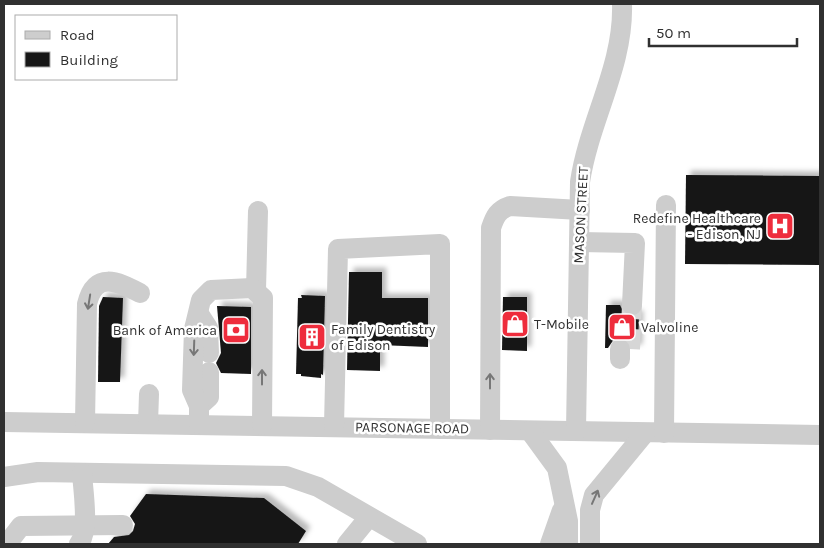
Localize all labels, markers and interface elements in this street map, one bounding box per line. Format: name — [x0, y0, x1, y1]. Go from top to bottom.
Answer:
legend — [15, 15, 178, 80]
scale bar — [649, 15, 796, 47]
text: 50 m — [656, 24, 691, 42]
text: Road — [60, 26, 95, 44]
text: Building — [60, 51, 118, 69]
street label: MASON STREET — [570, 166, 592, 264]
place label: Redefine Healthcare - Edison, NJ — [633, 210, 761, 243]
hospital icon: Redefine Healthcare - Edison, NJ — [765, 211, 795, 241]
one-way arrow — [83, 294, 93, 310]
shop icon: T-Mobile — [500, 309, 530, 339]
shop icon: Valvoline — [607, 312, 637, 342]
bank icon: Bank of America — [221, 315, 251, 345]
place label: T-Mobile — [534, 316, 589, 333]
place label: Valvoline — [641, 319, 698, 336]
place label: Family Dentistry of Edison — [331, 321, 436, 354]
place label: Bank of America — [113, 322, 217, 339]
building icon: Family Dentistry of Edison — [297, 322, 327, 352]
one-way arrow — [189, 340, 198, 356]
one-way arrow — [257, 369, 267, 385]
one-way arrow — [485, 373, 495, 390]
street label: PARSONAGE ROAD — [355, 419, 469, 437]
one-way arrow — [590, 489, 600, 504]

